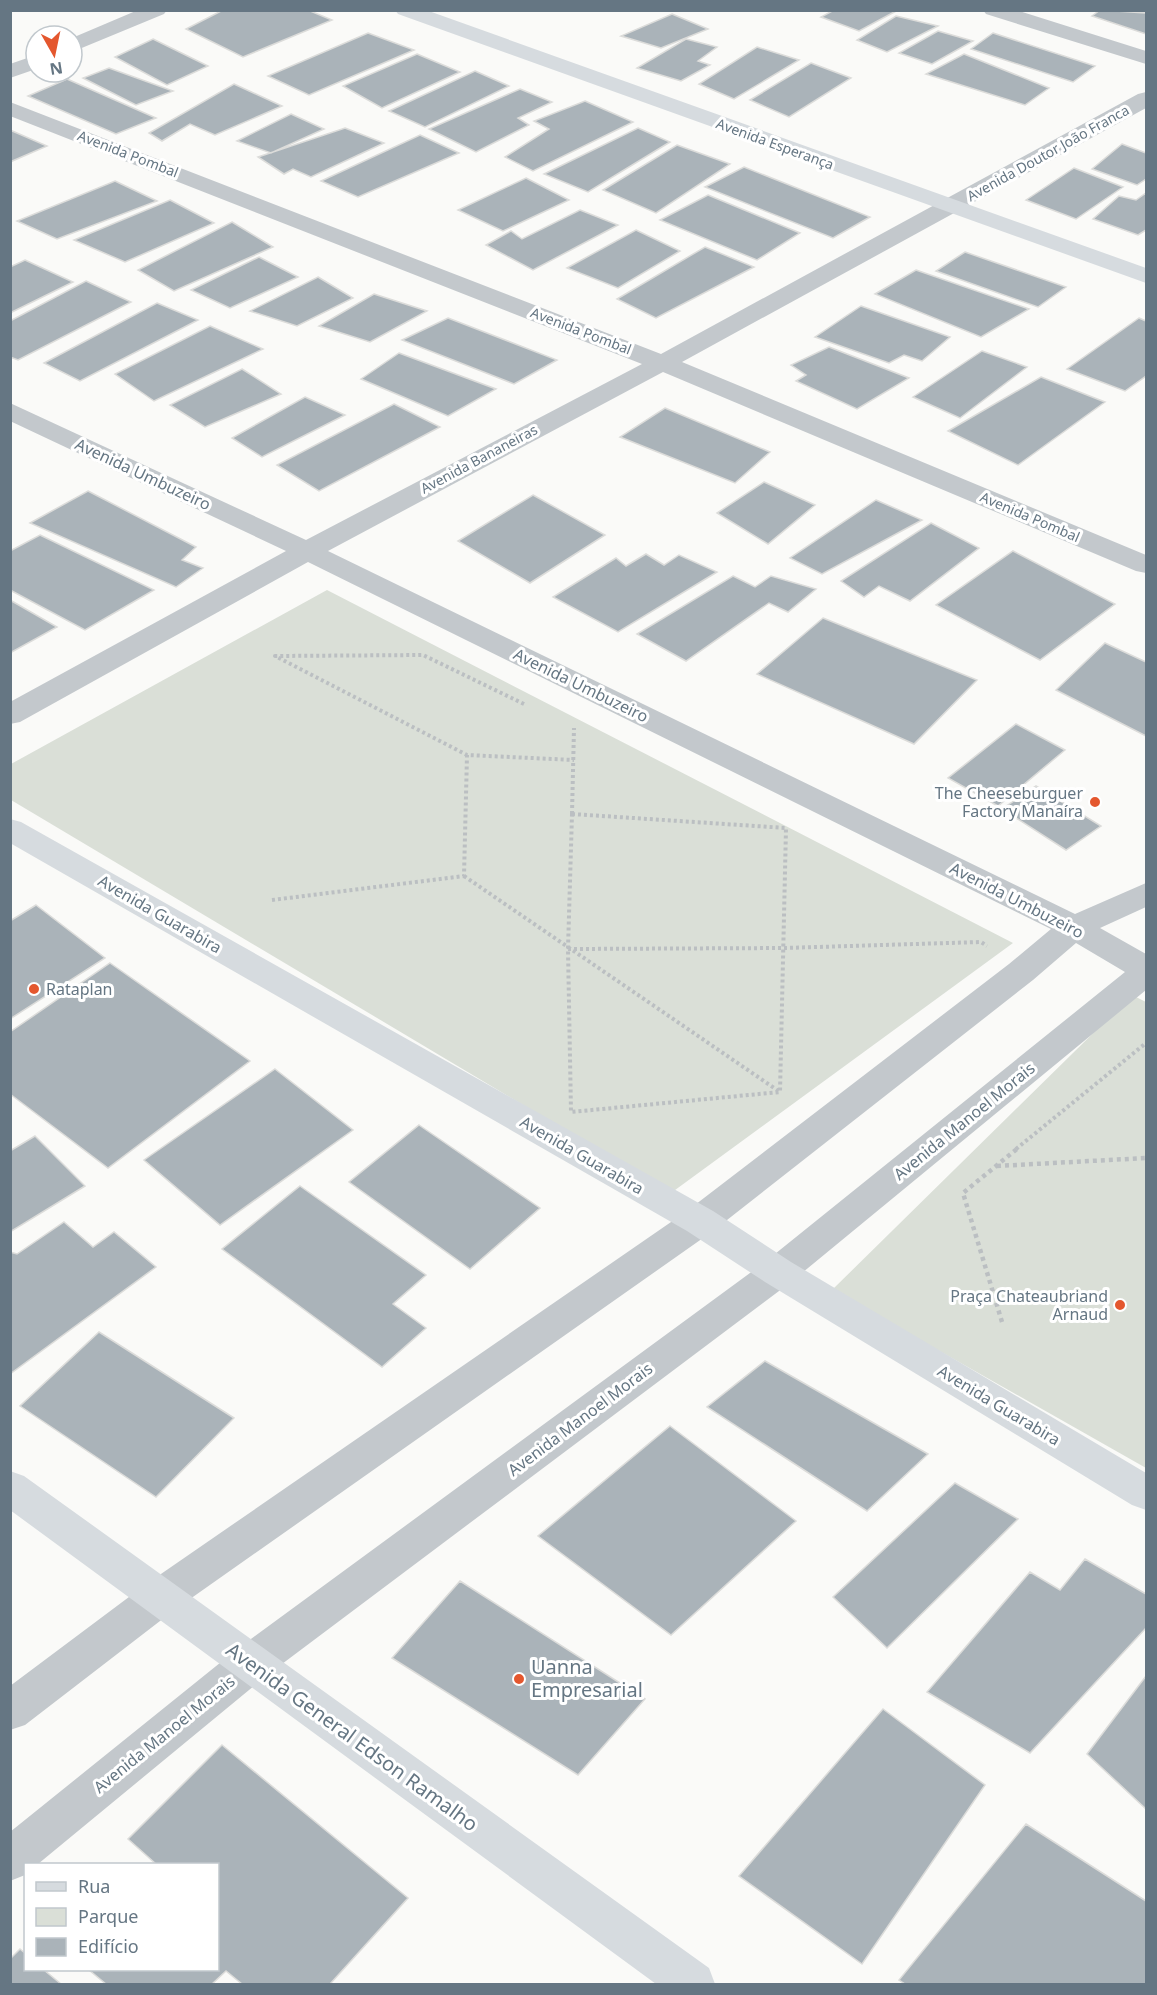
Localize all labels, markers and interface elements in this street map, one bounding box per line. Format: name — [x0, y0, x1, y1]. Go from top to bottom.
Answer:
north arrow — [24, 24, 84, 84]
text: N — [48, 57, 64, 81]
street label: Avenida Doutor João Franca — [963, 100, 1132, 205]
street label: Avenida Esperança — [714, 113, 837, 174]
street label: Avenida Pombal — [75, 126, 181, 181]
street label: Avenida Pombal — [528, 303, 634, 358]
street label: Avenida Bananeiras — [417, 420, 541, 497]
street label: Avenida Umbuzeiro — [72, 433, 214, 515]
street label: Avenida Pombal — [977, 487, 1083, 546]
street label: Avenida Umbuzeiro — [510, 643, 652, 727]
place label: The Cheeseburguer Factory Manaíra — [935, 782, 1083, 822]
marker: The Cheeseburguer Factory Manaíra — [1088, 795, 1102, 809]
street label: Avenida Umbuzeiro — [946, 857, 1088, 943]
street label: Avenida Guarabira — [94, 870, 226, 958]
place label: Rataplan — [46, 978, 113, 1000]
marker: Rataplan — [27, 982, 41, 996]
street label: Avenida Manoel Morais — [889, 1057, 1039, 1185]
street label: Avenida Guarabira — [516, 1111, 648, 1199]
place label: Praça Chateaubriand Arnaud — [950, 1285, 1108, 1325]
marker: Praça Chateaubriand Arnaud — [1113, 1298, 1127, 1312]
street label: Avenida Manoel Morais — [503, 1357, 657, 1481]
street label: Avenida Guarabira — [934, 1360, 1064, 1450]
street label: Avenida General Edson Ramalho — [221, 1636, 484, 1837]
place label: Uanna Empresarial — [531, 1653, 643, 1703]
street label: Avenida Manoel Morais — [89, 1670, 239, 1798]
marker: Uanna Empresarial — [512, 1672, 526, 1686]
legend — [24, 1863, 219, 1971]
text: Rua — [78, 1874, 110, 1898]
text: Parque — [78, 1904, 138, 1928]
text: Edifício — [78, 1934, 139, 1958]

